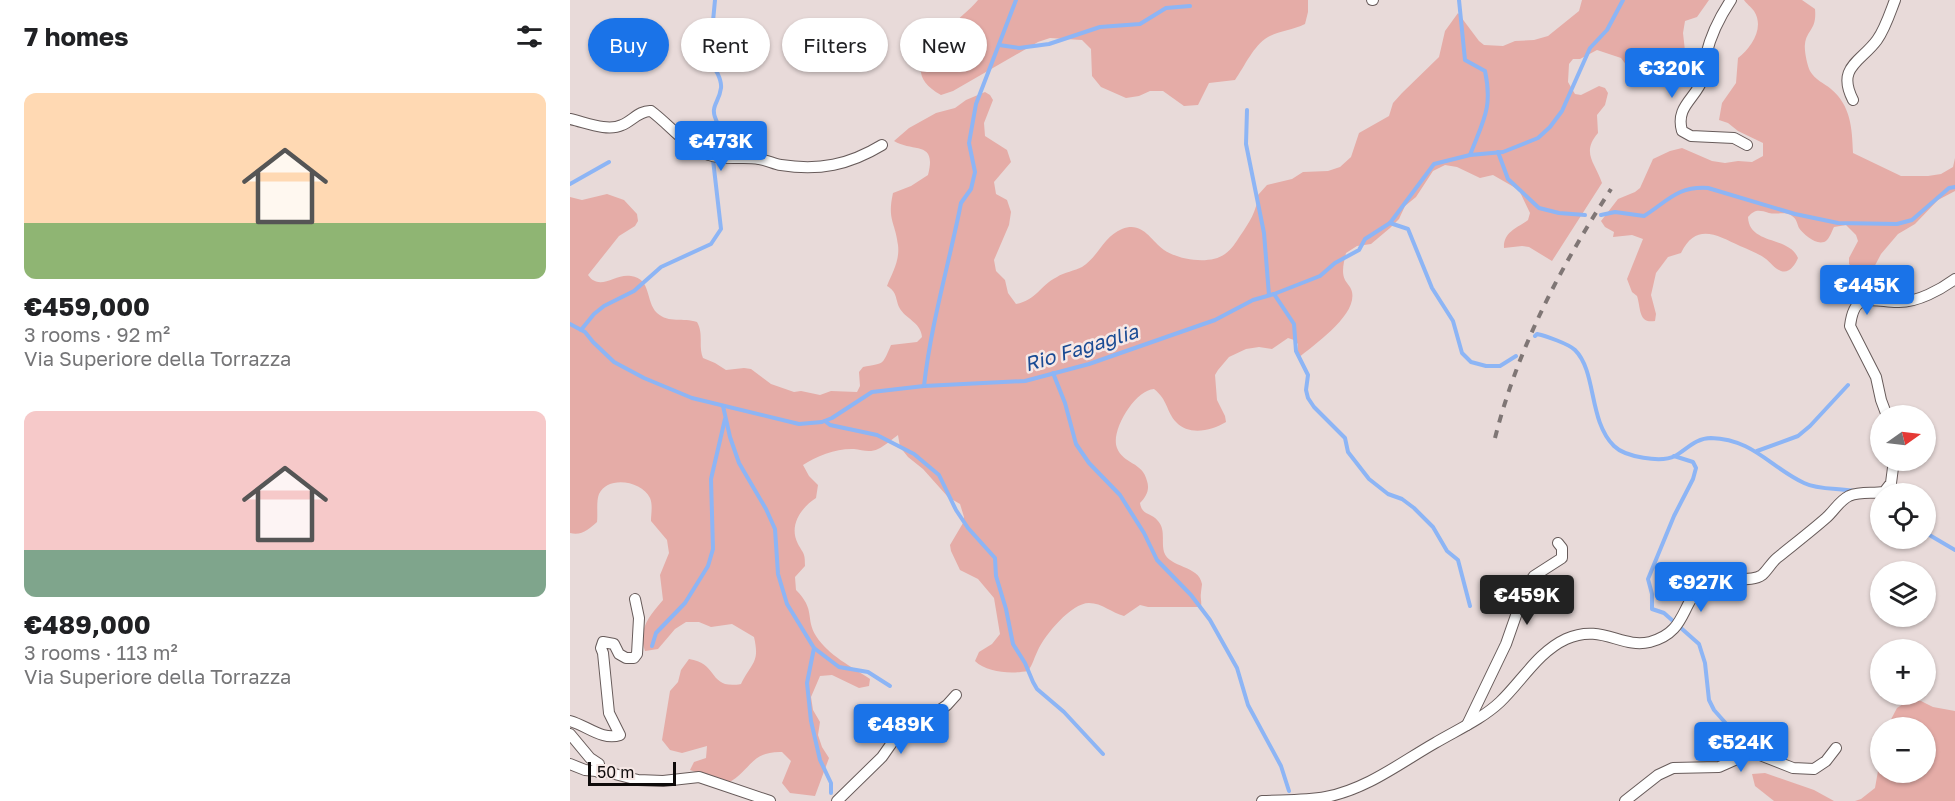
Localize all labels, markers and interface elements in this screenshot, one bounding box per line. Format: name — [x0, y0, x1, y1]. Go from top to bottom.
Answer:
chip: Buy — [588, 18, 669, 72]
chip: Rent — [681, 18, 770, 72]
chip: Filters — [782, 18, 888, 72]
chip: New — [900, 18, 987, 72]
icon: filters — [513, 20, 546, 53]
text: 7 homes — [24, 21, 129, 52]
pin: €320K — [1630, 48, 1714, 99]
text: €320K — [1639, 55, 1705, 79]
pin: €473K — [679, 121, 763, 172]
text: €473K — [689, 128, 753, 152]
icon: home — [231, 132, 339, 240]
pin: €445K — [1825, 265, 1909, 316]
text: €445K — [1834, 272, 1900, 296]
text: €459,000 — [24, 291, 150, 322]
water label: Rio Fagaglia — [1021, 318, 1142, 377]
text: 3 rooms · 92 m² — [24, 322, 170, 346]
text: Via Superiore della Torrazza — [24, 346, 291, 370]
north arrow — [1870, 405, 1936, 471]
map controls — [1870, 405, 1936, 783]
icon: home — [231, 450, 339, 558]
button: locate — [1870, 483, 1936, 549]
button: layers — [1870, 561, 1936, 627]
pin: €927K — [1659, 562, 1743, 613]
text: €927K — [1669, 569, 1733, 593]
pin: €459K — [1485, 575, 1569, 626]
text: €459K — [1494, 582, 1560, 606]
text: €489,000 — [24, 609, 151, 640]
button: + — [1870, 639, 1936, 705]
text: 3 rooms · 113 m² — [24, 640, 178, 664]
text: Via Superiore della Torrazza — [24, 664, 291, 688]
pin: €489K — [859, 704, 943, 755]
text: €489K — [868, 711, 934, 735]
button: − — [1870, 717, 1936, 783]
pin: €524K — [1699, 722, 1783, 773]
text: €524K — [1708, 729, 1774, 753]
scale bar — [588, 759, 676, 786]
text: 50 m — [597, 762, 634, 782]

